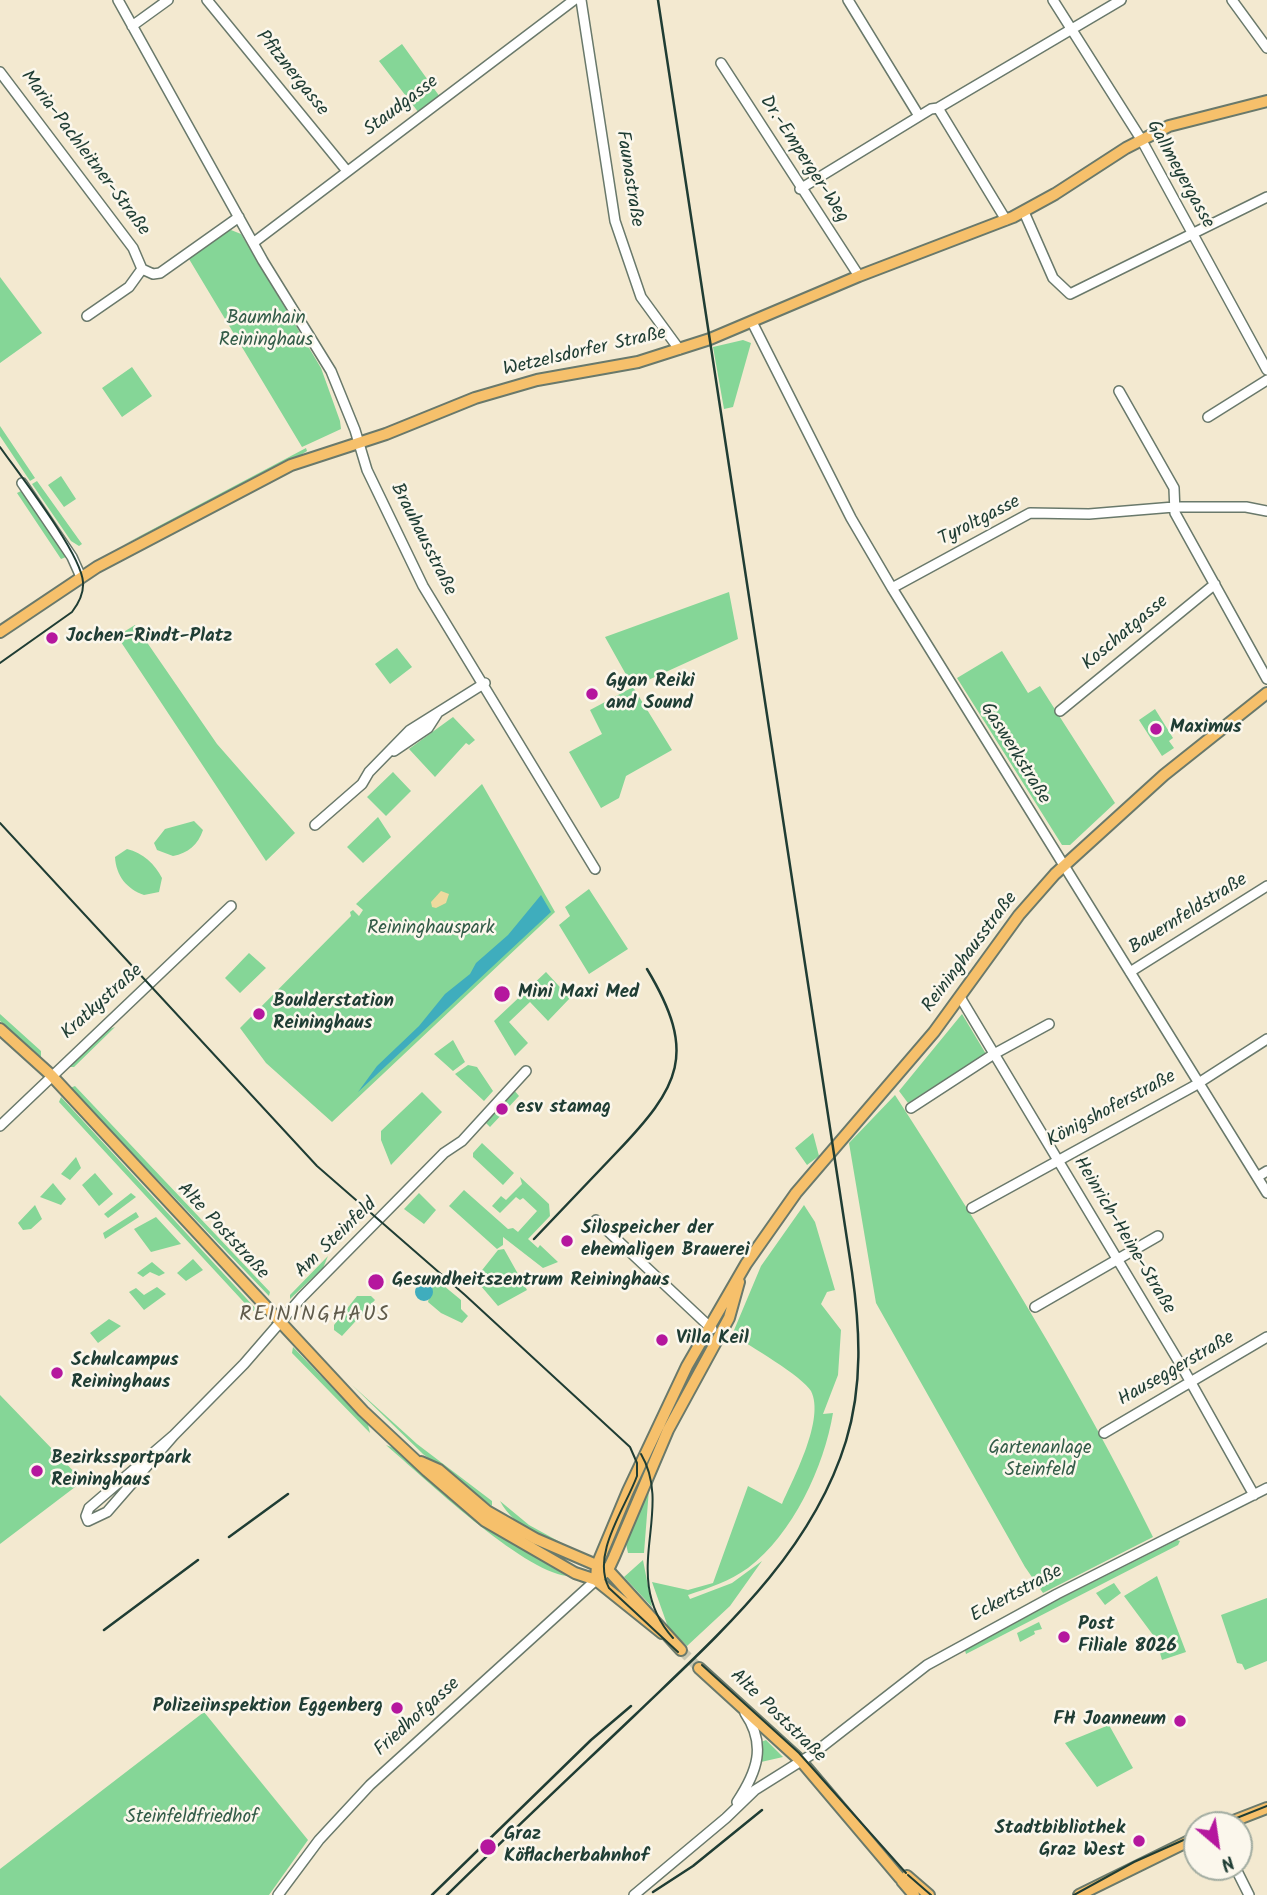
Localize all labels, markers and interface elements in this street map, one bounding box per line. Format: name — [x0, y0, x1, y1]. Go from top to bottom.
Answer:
street label: Pfitznergasse — [250, 27, 332, 121]
street label: Maria-Pachleitner-Straße — [14, 67, 154, 241]
street label: Staudgasse — [360, 72, 444, 142]
street label: Dr.-Emperger-Weg — [753, 92, 853, 228]
street label: Gallmeyergasse — [1140, 117, 1218, 233]
street label: Faunastraße — [609, 129, 647, 229]
park label: Baumhain Reininghaus — [219, 309, 313, 353]
street label: Wetzelsdorfer Straße — [501, 323, 669, 383]
street label: Brauhausstraße — [384, 480, 460, 600]
street label: Tyroltgasse — [935, 492, 1025, 552]
street label: Koschatgasse — [1078, 591, 1174, 677]
place label: Jochen-Rindt-Platz — [66, 627, 232, 649]
marker: Jochen-Rindt-Platz — [44, 630, 60, 646]
place label: Gyan Reiki and Sound — [606, 672, 695, 716]
marker: Gyan Reiki and Sound — [584, 686, 600, 702]
street label: Gaswerkstraße — [974, 699, 1054, 809]
place label: Maximus — [1170, 718, 1242, 740]
marker: Maximus — [1148, 721, 1164, 737]
street label: Bauernfeldstraße — [1126, 869, 1252, 961]
street label: Reininghausstraße — [918, 888, 1024, 1018]
park label: Reininghauspark — [367, 919, 495, 941]
street label: Kratkystraße — [58, 960, 148, 1046]
place label: Mini Maxi Med — [518, 983, 639, 1005]
marker: Mini Maxi Med — [492, 984, 512, 1004]
place label: Boulderstation Reininghaus — [273, 992, 394, 1036]
marker: Boulderstation Reininghaus — [251, 1006, 267, 1022]
street label: Königshoferstraße — [1044, 1066, 1180, 1154]
place label: esv stamag — [516, 1098, 611, 1120]
marker: esv stamag — [494, 1101, 510, 1117]
street label: Heinrich-Heine-Straße — [1067, 1153, 1179, 1319]
street label: Alte Poststraße — [171, 1179, 273, 1285]
street label: Am Steinfeld — [291, 1194, 383, 1284]
place label: Silospeicher der ehemaligen Brauerei — [581, 1219, 750, 1263]
marker: Silospeicher der ehemaligen Brauerei — [559, 1233, 575, 1249]
place label: Gesundheitszentrum Reininghaus — [392, 1271, 670, 1293]
marker: Gesundheitszentrum Reininghaus — [366, 1272, 386, 1292]
district label: REININGHAUS — [241, 1303, 389, 1329]
street label: Hauseggerstraße — [1115, 1327, 1239, 1413]
place label: Villa Keil — [676, 1329, 749, 1351]
marker: Villa Keil — [654, 1332, 670, 1348]
place label: Schulcampus Reininghaus — [71, 1351, 179, 1395]
marker: Schulcampus Reininghaus — [49, 1365, 65, 1381]
park label: Gartenanlage Steinfeld — [988, 1439, 1092, 1483]
place label: Bezirkssportpark Reininghaus — [51, 1449, 191, 1493]
marker: Bezirkssportpark Reininghaus — [29, 1463, 45, 1479]
street label: Eckertstraße — [967, 1561, 1067, 1629]
place label: Post Filiale 8026 — [1078, 1615, 1177, 1659]
marker: Post Filiale 8026 — [1056, 1629, 1072, 1645]
street label: Alte Poststraße — [724, 1666, 830, 1768]
street label: Friedhofgasse — [370, 1674, 466, 1762]
place label: Polizeiinspektion Eggenberg — [153, 1697, 383, 1719]
marker: Polizeiinspektion Eggenberg — [389, 1700, 405, 1716]
place label: FH Joanneum — [1053, 1710, 1166, 1732]
marker: FH Joanneum — [1172, 1713, 1188, 1729]
park label: Steinfeldfriedhof — [126, 1808, 258, 1830]
north arrow — [1183, 1811, 1253, 1881]
place label: Stadtbibliothek Graz West — [994, 1819, 1125, 1863]
place label: Graz Köflacherbahnhof — [504, 1825, 649, 1869]
marker: Stadtbibliothek Graz West — [1131, 1833, 1147, 1849]
marker: Graz Köflacherbahnhof — [478, 1837, 498, 1857]
text: N — [1215, 1847, 1240, 1879]

